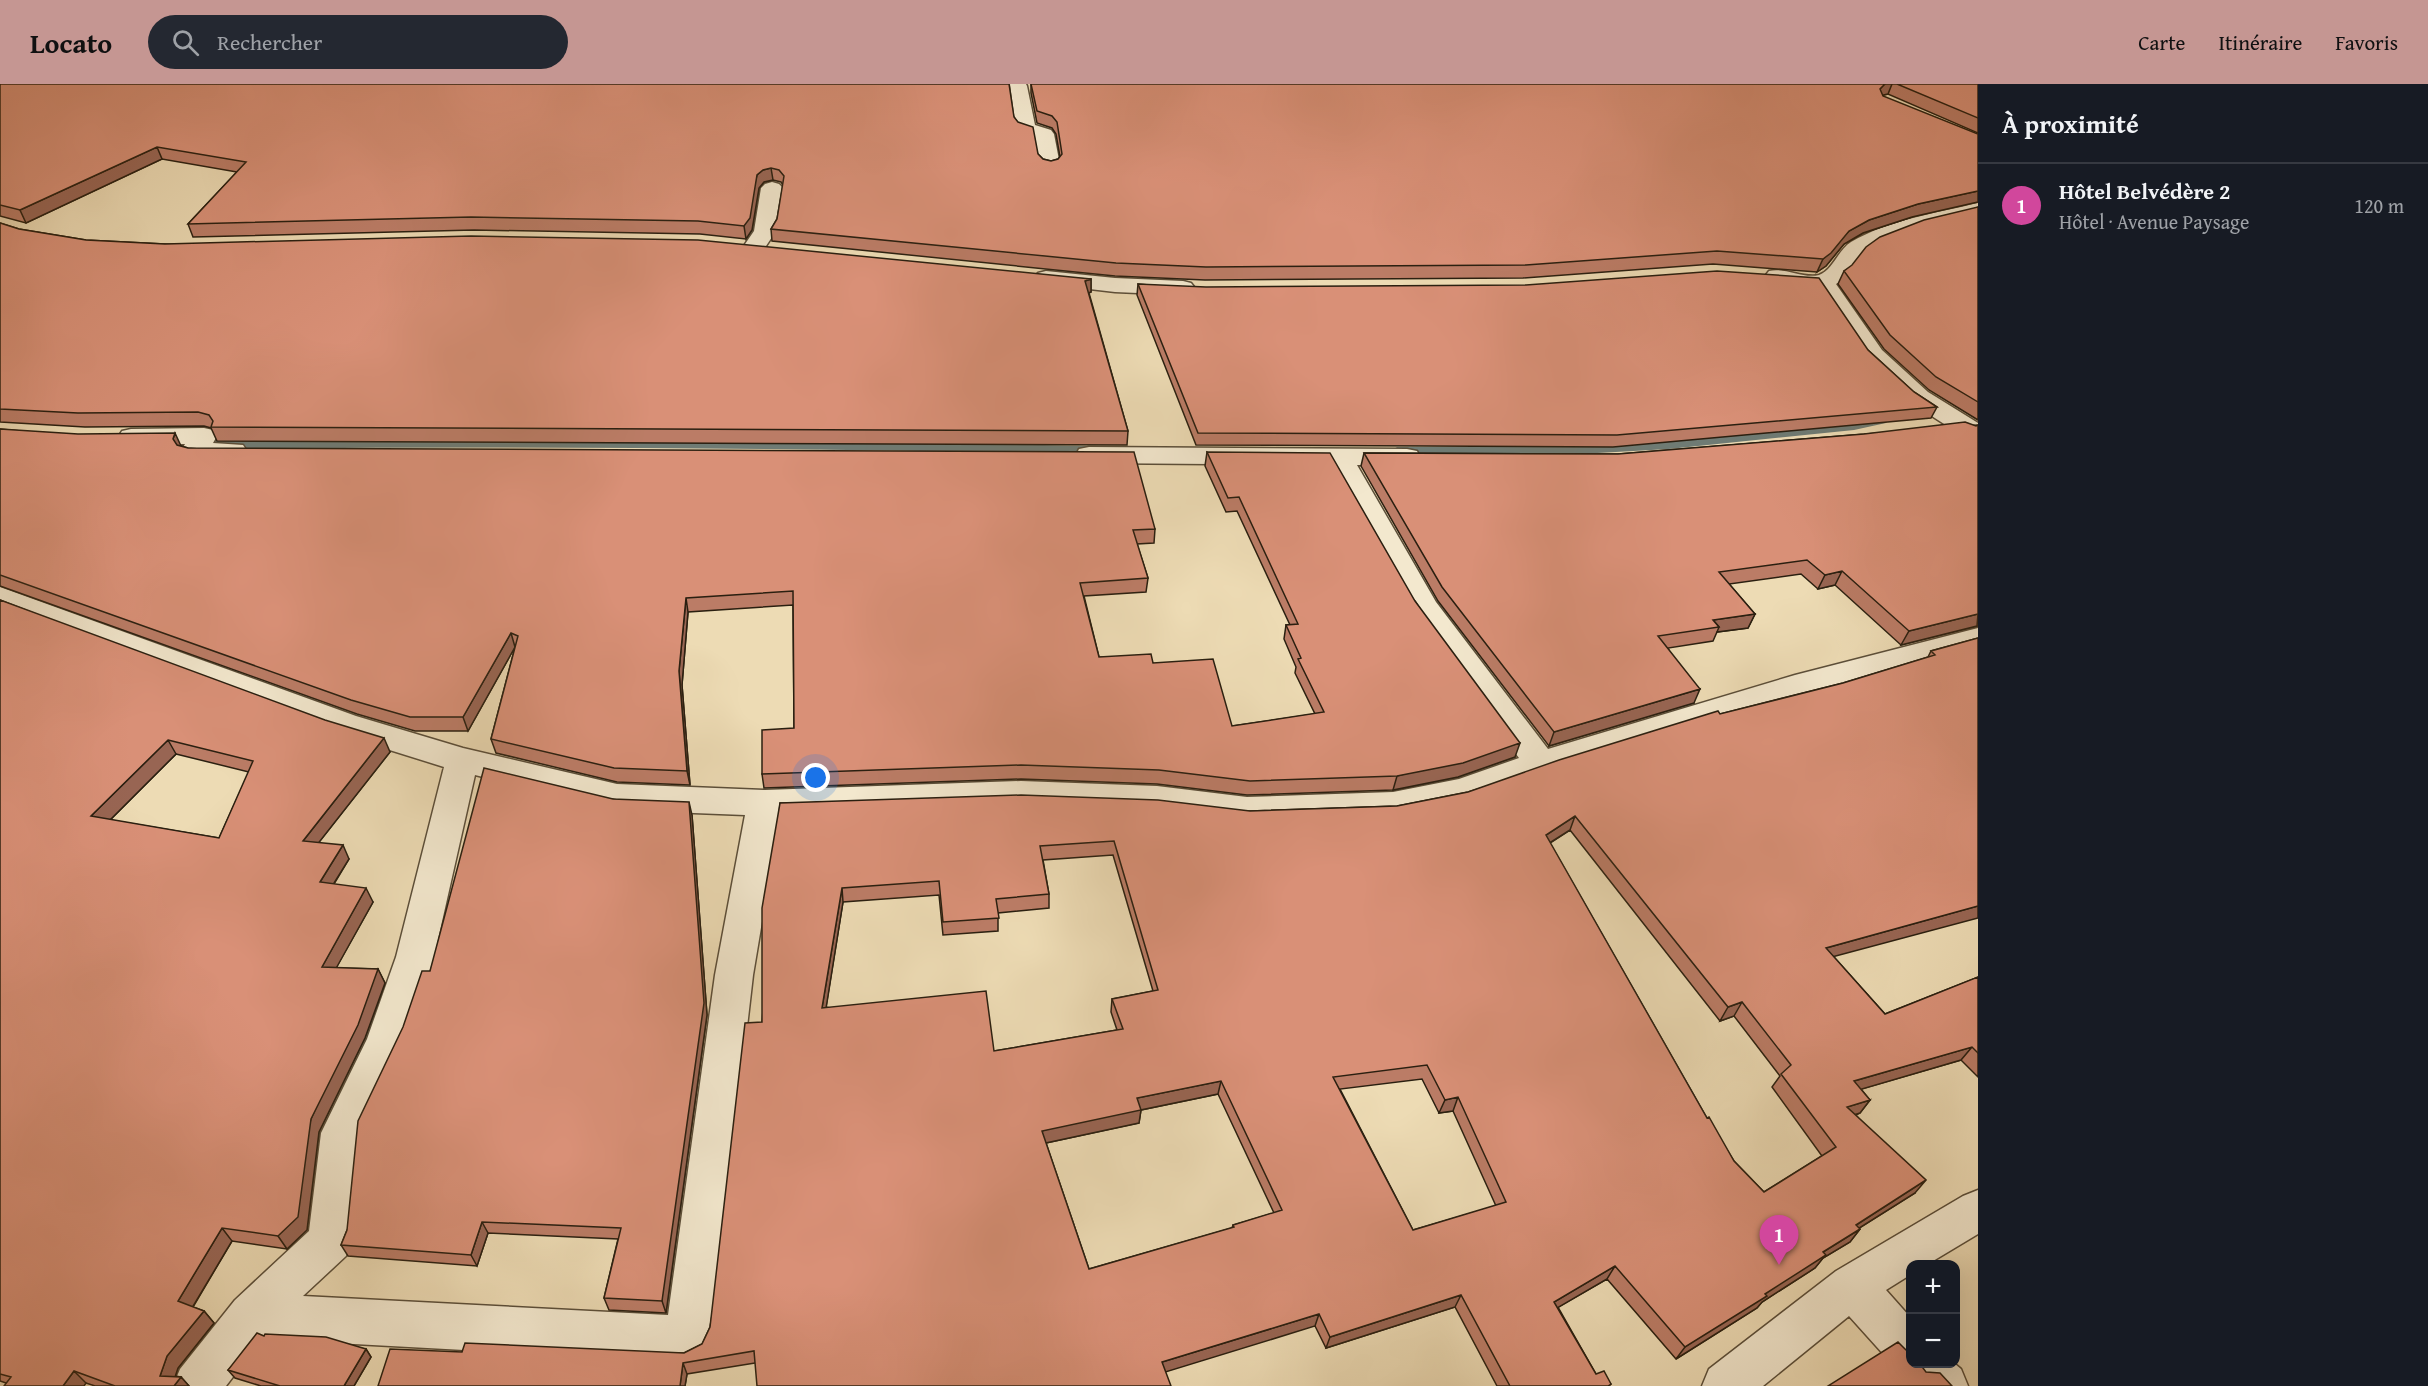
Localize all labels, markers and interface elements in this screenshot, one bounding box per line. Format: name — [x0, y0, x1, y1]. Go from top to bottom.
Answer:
search box — [148, 15, 568, 69]
text: Locato — [30, 22, 112, 63]
icon: search — [169, 26, 202, 59]
text: Rechercher — [217, 26, 322, 58]
text: Carte — [2138, 27, 2185, 58]
text: Itinéraire — [2218, 27, 2302, 58]
text: Favoris — [2335, 27, 2398, 58]
text: À proximité — [2002, 104, 2139, 143]
text: Hôtel Belvédère 2 — [2059, 175, 2230, 207]
text: 1 — [2016, 191, 2027, 220]
text: 120 m — [2354, 191, 2404, 220]
text: Hôtel · Avenue Paysage — [2059, 207, 2249, 236]
your location — [801, 763, 830, 792]
pin: 1 — [1760, 1216, 1798, 1265]
map controls — [1906, 1260, 1960, 1368]
button: + — [1906, 1260, 1960, 1314]
button: − — [1906, 1314, 1960, 1368]

